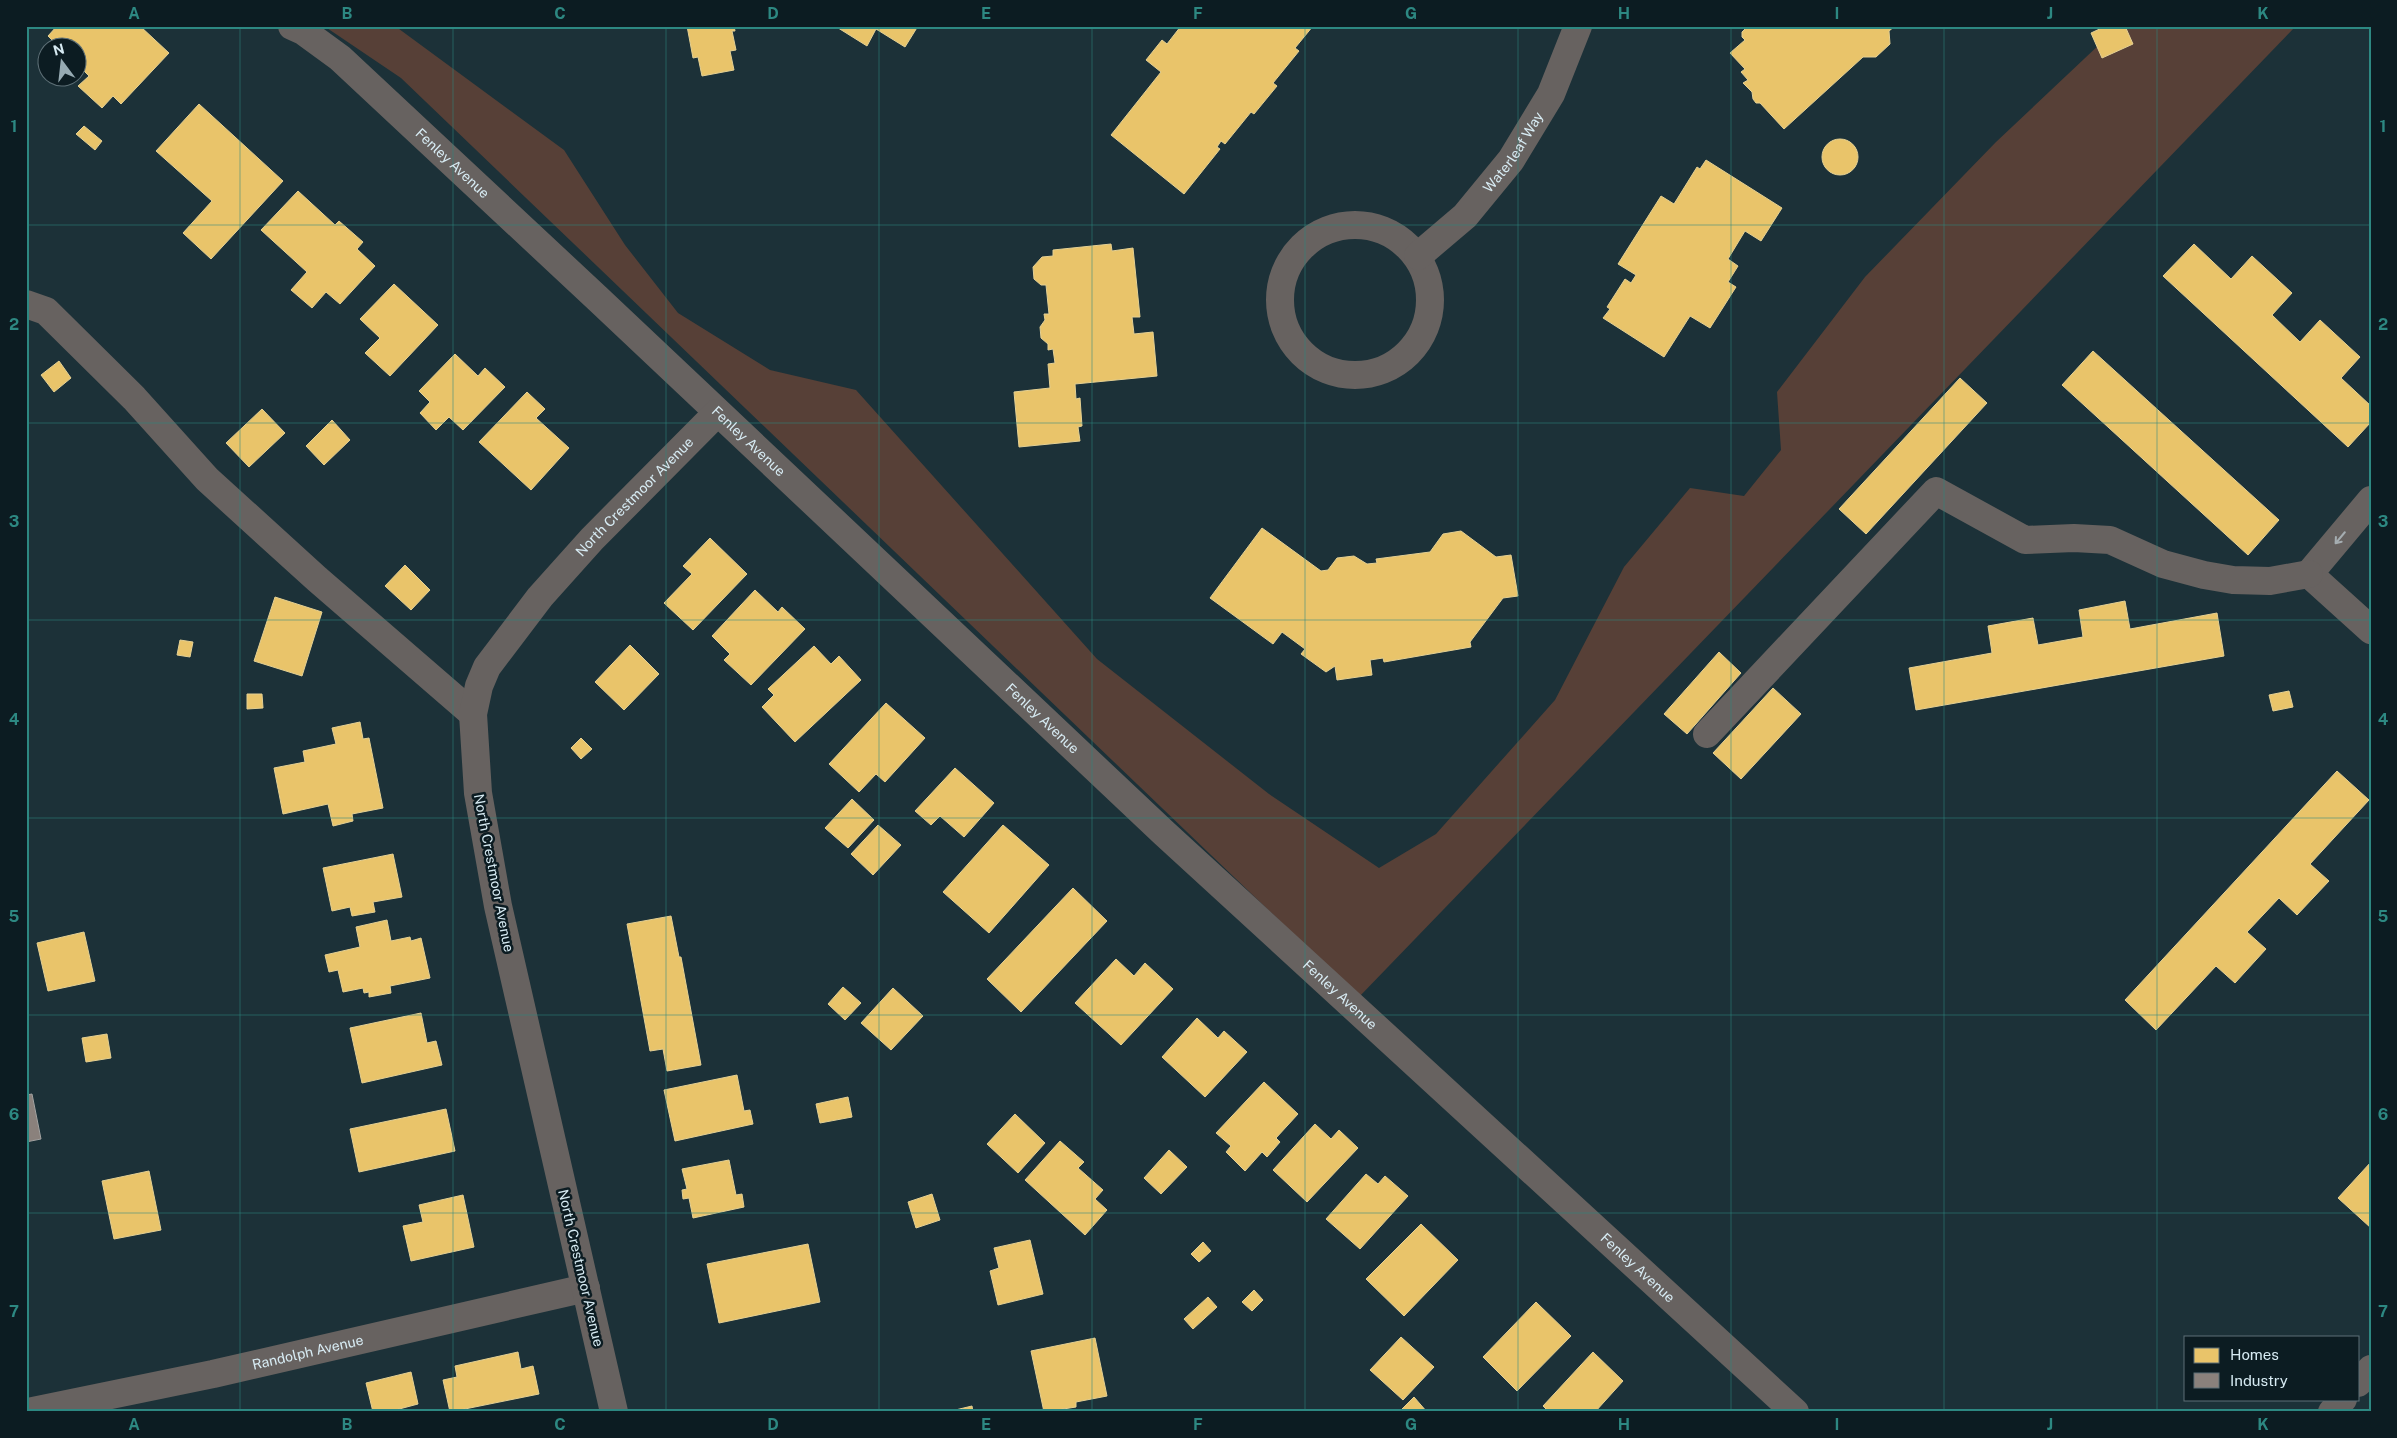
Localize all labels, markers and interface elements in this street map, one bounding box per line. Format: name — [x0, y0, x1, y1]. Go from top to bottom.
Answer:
text: A — [128, 4, 140, 23]
text: B — [342, 4, 353, 23]
text: C — [554, 4, 566, 23]
text: D — [767, 4, 779, 23]
text: E — [981, 4, 991, 23]
text: F — [1193, 4, 1203, 23]
text: G — [1405, 4, 1417, 23]
text: H — [1618, 4, 1630, 23]
text: I — [1835, 4, 1839, 23]
text: J — [2047, 4, 2053, 23]
text: K — [2257, 4, 2269, 23]
north arrow — [38, 38, 88, 88]
text: N — [51, 40, 66, 59]
street label: Waterleaf Way — [1480, 108, 1547, 196]
text: 1 — [11, 117, 17, 136]
text: 1 — [2380, 117, 2386, 136]
street label: Fenley Avenue — [413, 125, 493, 201]
text: 2 — [9, 315, 19, 334]
text: 2 — [2378, 315, 2388, 334]
street label: Fenley Avenue — [709, 403, 789, 479]
street label: North Crestmoor Avenue — [572, 434, 697, 560]
text: 3 — [9, 512, 19, 531]
text: 3 — [2378, 512, 2388, 531]
one-way arrow — [2334, 531, 2345, 544]
street label: Fenley Avenue — [1002, 680, 1083, 757]
text: 4 — [9, 710, 20, 729]
text: 4 — [2378, 710, 2389, 729]
street label: North Crestmoor Avenue — [471, 793, 517, 953]
text: 5 — [9, 907, 20, 926]
text: 5 — [2378, 907, 2389, 926]
street label: Fenley Avenue — [1300, 957, 1380, 1033]
text: 6 — [9, 1105, 19, 1124]
text: 6 — [2378, 1105, 2388, 1124]
street label: North Crestmoor Avenue — [555, 1188, 607, 1348]
street label: Fenley Avenue — [1597, 1230, 1678, 1306]
text: 7 — [9, 1302, 19, 1321]
text: 7 — [2378, 1302, 2388, 1321]
street label: Randolph Avenue — [251, 1332, 365, 1373]
legend — [2184, 1336, 2360, 1400]
text: Homes — [2230, 1346, 2279, 1363]
text: Industry — [2230, 1372, 2288, 1389]
text: A — [128, 1415, 140, 1434]
text: B — [342, 1415, 353, 1434]
text: C — [554, 1415, 566, 1434]
text: D — [767, 1415, 779, 1434]
text: E — [981, 1415, 991, 1434]
text: F — [1193, 1415, 1203, 1434]
text: G — [1405, 1415, 1417, 1434]
text: H — [1618, 1415, 1630, 1434]
text: I — [1835, 1415, 1839, 1434]
text: J — [2047, 1415, 2053, 1434]
text: K — [2257, 1415, 2269, 1434]

